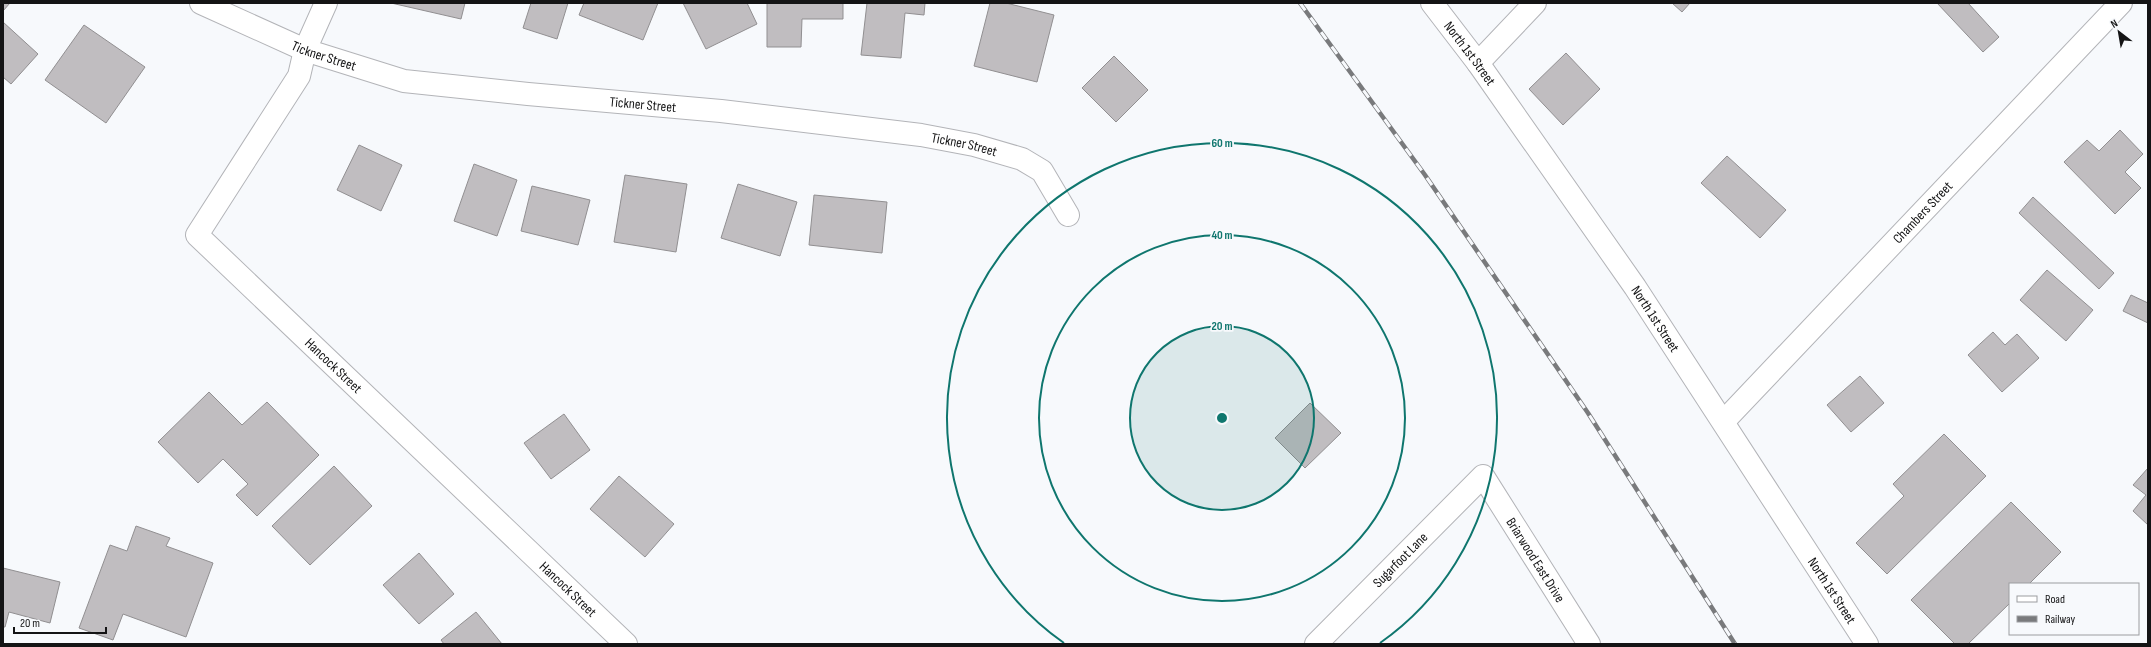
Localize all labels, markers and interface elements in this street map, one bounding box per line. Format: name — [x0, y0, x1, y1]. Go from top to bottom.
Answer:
north arrow — [2099, 12, 2139, 52]
text: N — [2108, 17, 2120, 31]
street label: North 1st Street — [1441, 18, 1499, 89]
street label: Tickner Street — [289, 37, 358, 74]
street label: Tickner Street — [609, 93, 677, 116]
street label: Tickner Street — [930, 129, 999, 160]
text: 60 m — [1211, 136, 1233, 151]
street label: Chambers Street — [1889, 178, 1956, 247]
text: 40 m — [1211, 228, 1233, 243]
street label: North 1st Street — [1628, 282, 1683, 355]
text: 20 m — [1212, 319, 1232, 334]
street label: Hancock Street — [302, 334, 366, 397]
centre of rings — [1215, 411, 1229, 425]
street label: Briarwood East Drive — [1503, 514, 1569, 605]
street label: Sugarfoot Lane — [1369, 528, 1431, 591]
street label: North 1st Street — [1804, 554, 1860, 627]
street label: Hancock Street — [536, 558, 600, 620]
legend — [2009, 583, 2139, 635]
text: Road — [2045, 592, 2065, 607]
scale bar — [14, 609, 106, 635]
text: Railway — [2045, 612, 2076, 627]
text: 20 m — [20, 616, 40, 631]

